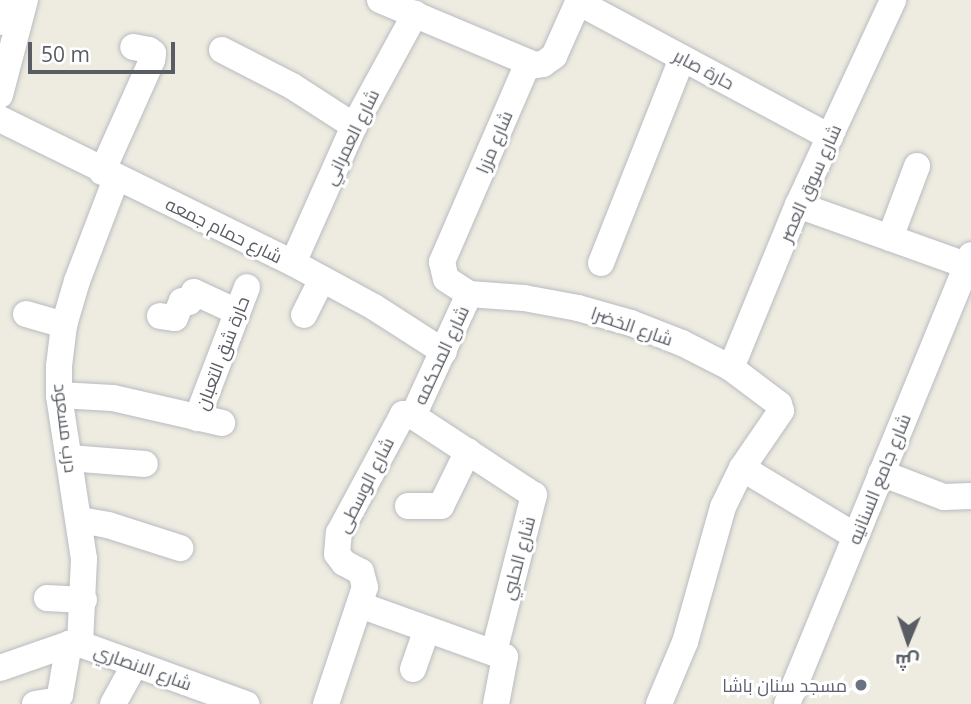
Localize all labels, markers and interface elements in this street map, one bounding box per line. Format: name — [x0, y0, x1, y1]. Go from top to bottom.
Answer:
scale bar — [32, 28, 178, 72]
text: 50 m — [41, 40, 90, 68]
street label: حارة صابر — [670, 44, 738, 94]
street label: شارع العمراني — [319, 86, 383, 188]
street label: شارع مزرا — [471, 107, 517, 177]
street label: شارع سوق العصر — [774, 121, 846, 245]
street label: شارع حمام جمعه — [162, 192, 286, 268]
street label: حارة شق التعبان — [190, 293, 254, 413]
street label: شارع المحكمه — [409, 302, 473, 408]
street label: شارع الخضرا — [588, 302, 676, 350]
street label: درب مسعود — [50, 382, 82, 474]
street label: شارع جامع السنانيه — [843, 411, 915, 547]
street label: شارع الوسطى — [332, 434, 398, 536]
street label: شارع الحلبي — [496, 514, 540, 602]
north arrow — [873, 606, 943, 676]
street label: شارع الانصاري — [91, 639, 195, 695]
text: ش — [895, 649, 920, 675]
place label: مسجد سنان باشا — [722, 674, 847, 696]
marker: مسجد سنان باشا — [853, 677, 869, 693]

